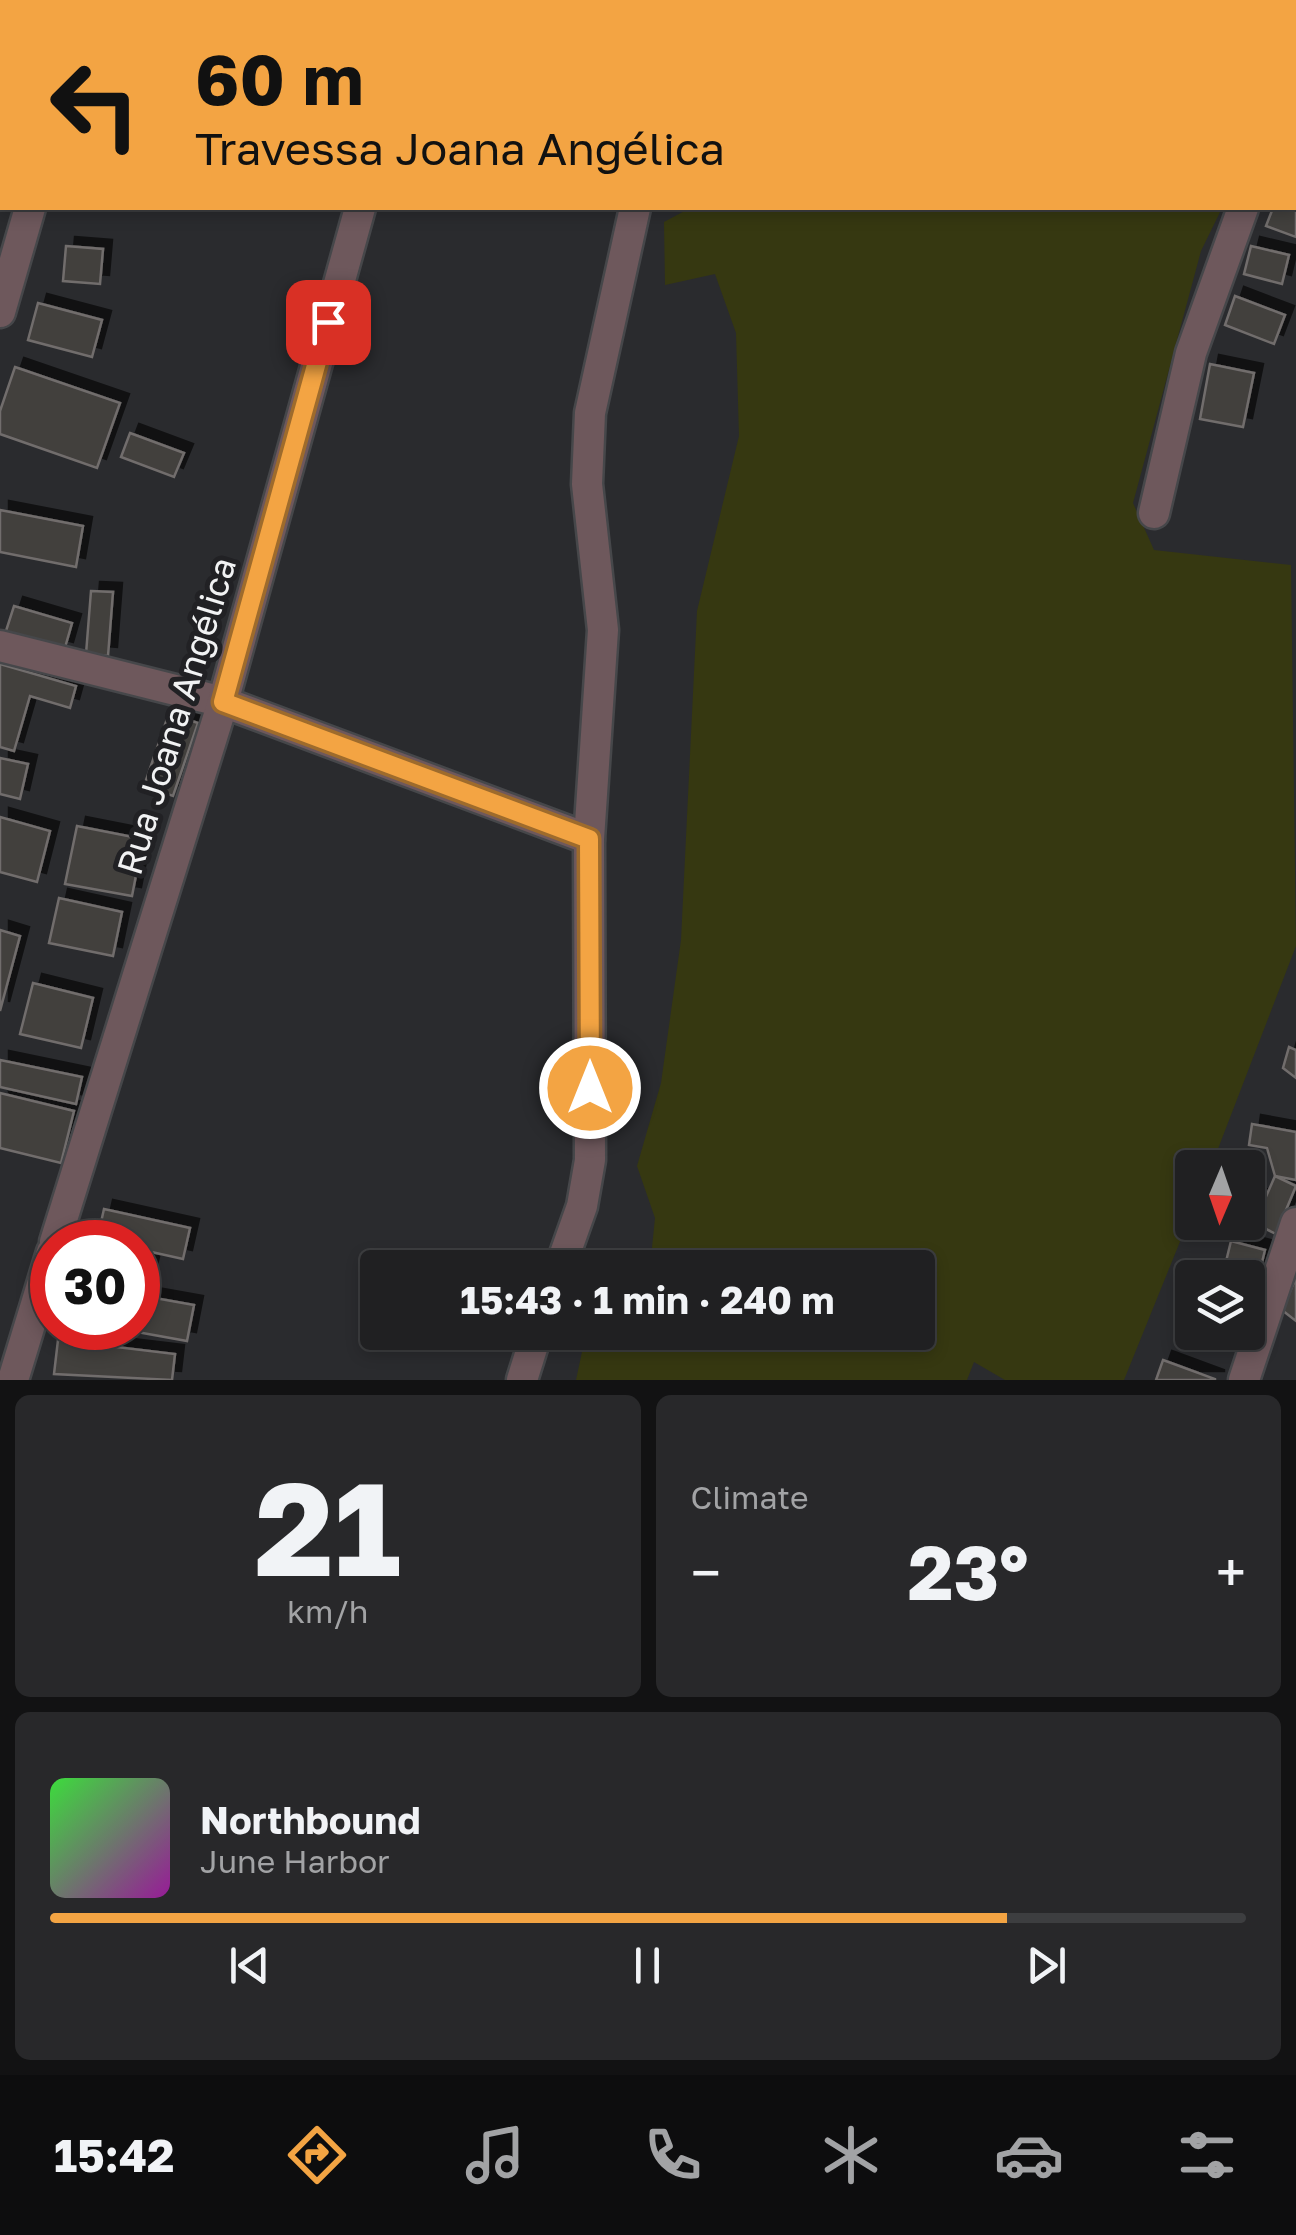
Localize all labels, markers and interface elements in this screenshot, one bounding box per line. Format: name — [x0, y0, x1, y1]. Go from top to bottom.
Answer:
text: 60 m — [195, 36, 364, 120]
icon: left — [30, 40, 160, 170]
text: Travessa Joana Angélica — [195, 121, 725, 175]
pin — [286, 280, 371, 365]
icon: arrive — [301, 295, 356, 350]
street label: Rua Joana Angélica — [108, 552, 244, 879]
position arrow — [538, 1036, 642, 1140]
north arrow — [1175, 1150, 1265, 1240]
map controls — [1175, 1150, 1265, 1350]
speed limit sign: 30 — [30, 1220, 160, 1350]
button: layers — [1175, 1260, 1265, 1350]
text: 15:43 · 1 min · 240 m — [460, 1277, 835, 1322]
text: 21 — [255, 1449, 401, 1605]
text: Climate — [691, 1478, 809, 1516]
text: 23° — [908, 1526, 1029, 1617]
text: − — [691, 1539, 721, 1605]
text: + — [1216, 1539, 1246, 1605]
text: km/h — [287, 1592, 368, 1630]
text: Northbound — [200, 1797, 421, 1842]
text: June Harbor — [200, 1842, 390, 1880]
icon: previous — [222, 1938, 277, 1993]
icon: pause — [620, 1938, 675, 1993]
icon: next — [1019, 1938, 1074, 1993]
icon: directions — [282, 2120, 352, 2190]
icon: music — [460, 2120, 530, 2190]
icon: phone — [638, 2120, 708, 2190]
icon: climate — [816, 2120, 886, 2190]
icon: car — [994, 2120, 1064, 2190]
icon: filters — [1172, 2120, 1242, 2190]
text: 15:42 — [54, 2128, 175, 2182]

